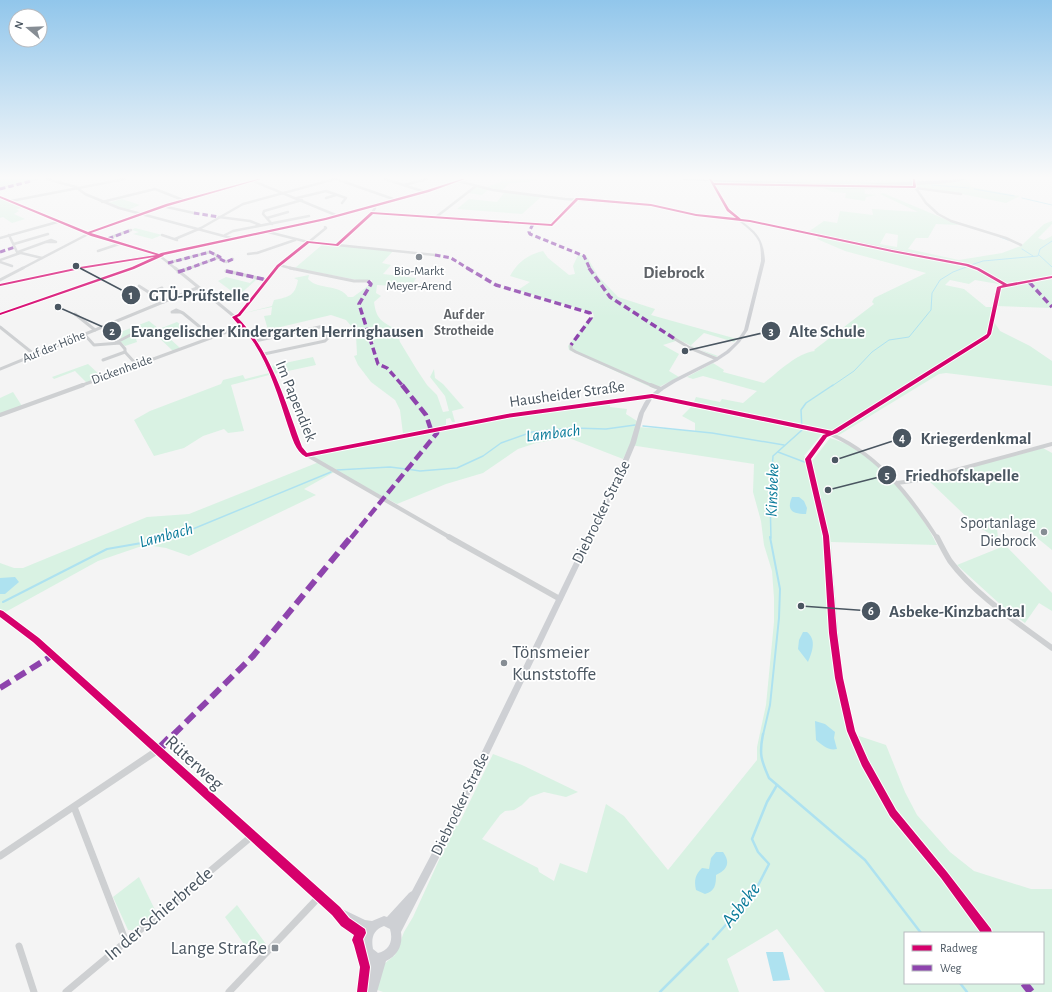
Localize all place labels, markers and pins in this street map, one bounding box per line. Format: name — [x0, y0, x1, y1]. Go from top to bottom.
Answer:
marker: Bio-Markt Meyer-Arend — [414, 252, 424, 262]
place label: Bio-Markt Meyer-Arend — [386, 265, 452, 293]
callout: GTÜ-Prüfstelle — [121, 281, 257, 310]
callout: Evangelischer Kindergarten Herringhausen — [102, 316, 431, 345]
callout: Alte Schule — [761, 316, 874, 345]
callout: Kriegerdenkmal — [892, 423, 1039, 452]
callout: Friedhofskapelle — [877, 461, 1027, 490]
place label: Sportanlage Diebrock — [960, 515, 1037, 549]
marker: Sportanlage Diebrock — [1039, 527, 1049, 537]
callout: Asbeke-Kinzbachtal — [861, 597, 1033, 626]
place label: Tönsmeier Kunststoffe — [512, 643, 596, 684]
marker: Tönsmeier Kunststoffe — [499, 658, 509, 668]
place label: Lange Straße — [171, 939, 267, 958]
marker: Lange Straße — [270, 943, 280, 953]

